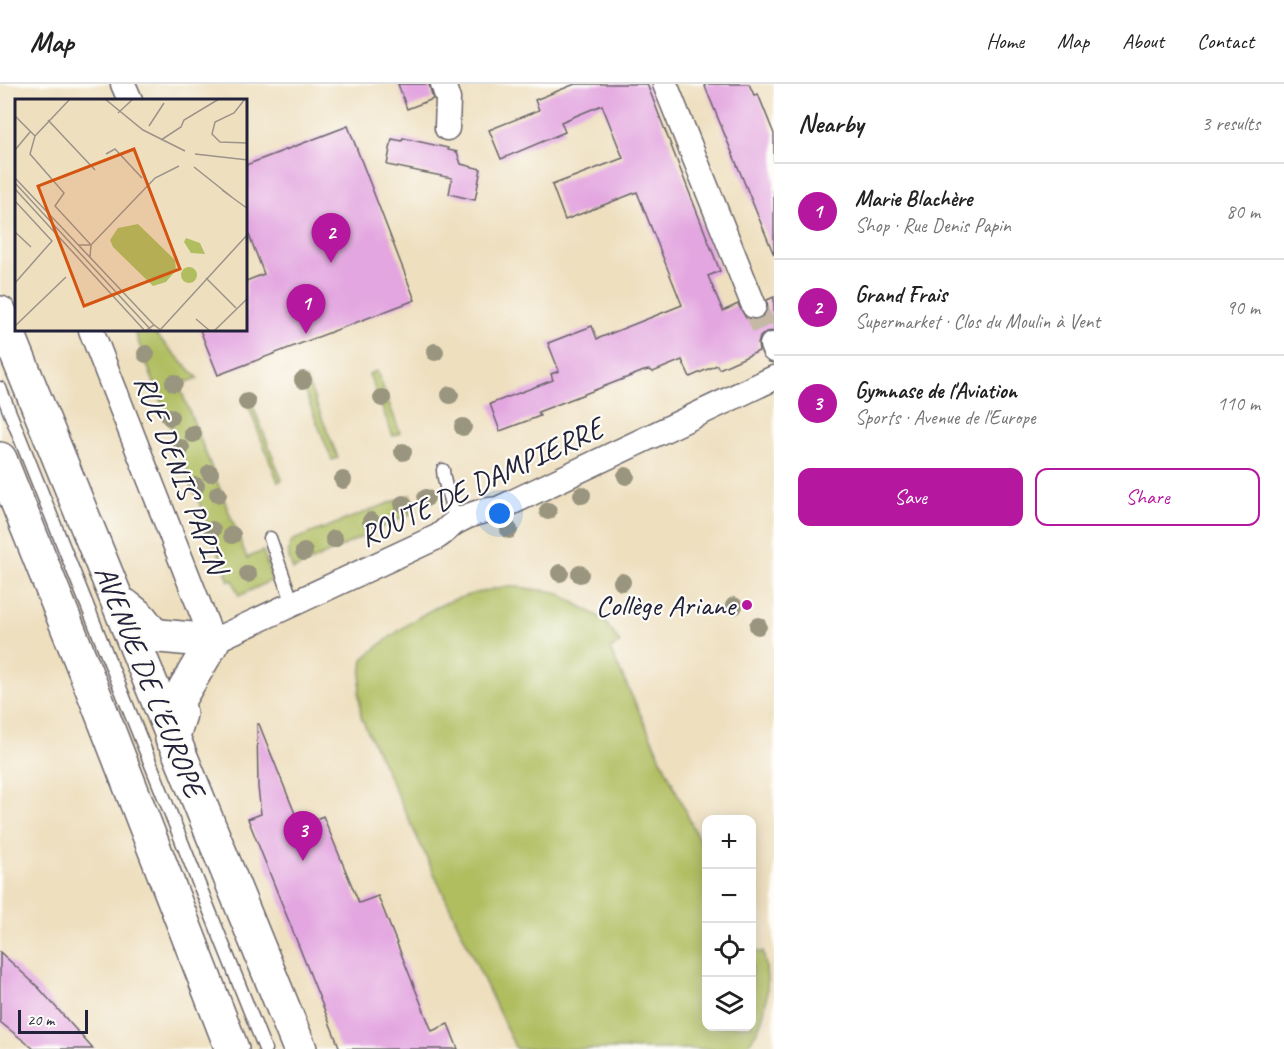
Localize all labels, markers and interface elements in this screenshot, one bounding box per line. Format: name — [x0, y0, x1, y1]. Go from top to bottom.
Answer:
text: Map — [30, 24, 73, 59]
text: Home — [986, 28, 1024, 54]
text: Map — [1057, 28, 1089, 54]
text: About — [1122, 28, 1164, 54]
text: Contact — [1197, 28, 1254, 54]
inset map — [15, 99, 248, 332]
text: Nearby — [798, 107, 863, 140]
text: 3 results — [1201, 111, 1260, 136]
text: Marie Blachère — [855, 185, 972, 213]
text: 1 — [813, 199, 822, 224]
text: 80 m — [1226, 199, 1260, 224]
text: Shop · Rue Denis Papin — [855, 213, 1011, 238]
pin: 2 — [312, 214, 350, 263]
text: Grand Frais — [855, 281, 947, 309]
pin: 1 — [286, 284, 326, 334]
text: 2 — [813, 295, 822, 320]
text: 90 m — [1226, 295, 1260, 320]
text: Supermarket · Clos du Moulin à Vent — [855, 309, 1100, 334]
street label: RUE DENIS PAPIN — [126, 370, 238, 583]
text: Gymnase de l'Aviation — [855, 377, 1017, 405]
text: 3 — [813, 391, 822, 416]
text: 110 m — [1217, 391, 1260, 416]
text: Sports · Avenue de l'Europe — [855, 405, 1035, 430]
street label: ROUTE DE DAMPIERRE — [353, 407, 612, 555]
button: Save — [798, 468, 1023, 526]
button: Share — [1035, 468, 1260, 526]
your location — [485, 499, 514, 528]
street label: AVENUE DE L'EUROPE — [86, 560, 215, 806]
place label: Collège Ariane — [596, 586, 737, 624]
marker: Collège Ariane — [740, 598, 754, 612]
pin: 3 — [284, 812, 322, 861]
map controls — [702, 815, 756, 1031]
button: + — [702, 815, 756, 869]
button: − — [702, 869, 756, 923]
button: locate — [702, 923, 756, 977]
button: layers — [702, 977, 756, 1031]
scale bar — [18, 1007, 88, 1034]
text: 20 m — [27, 1010, 54, 1030]

